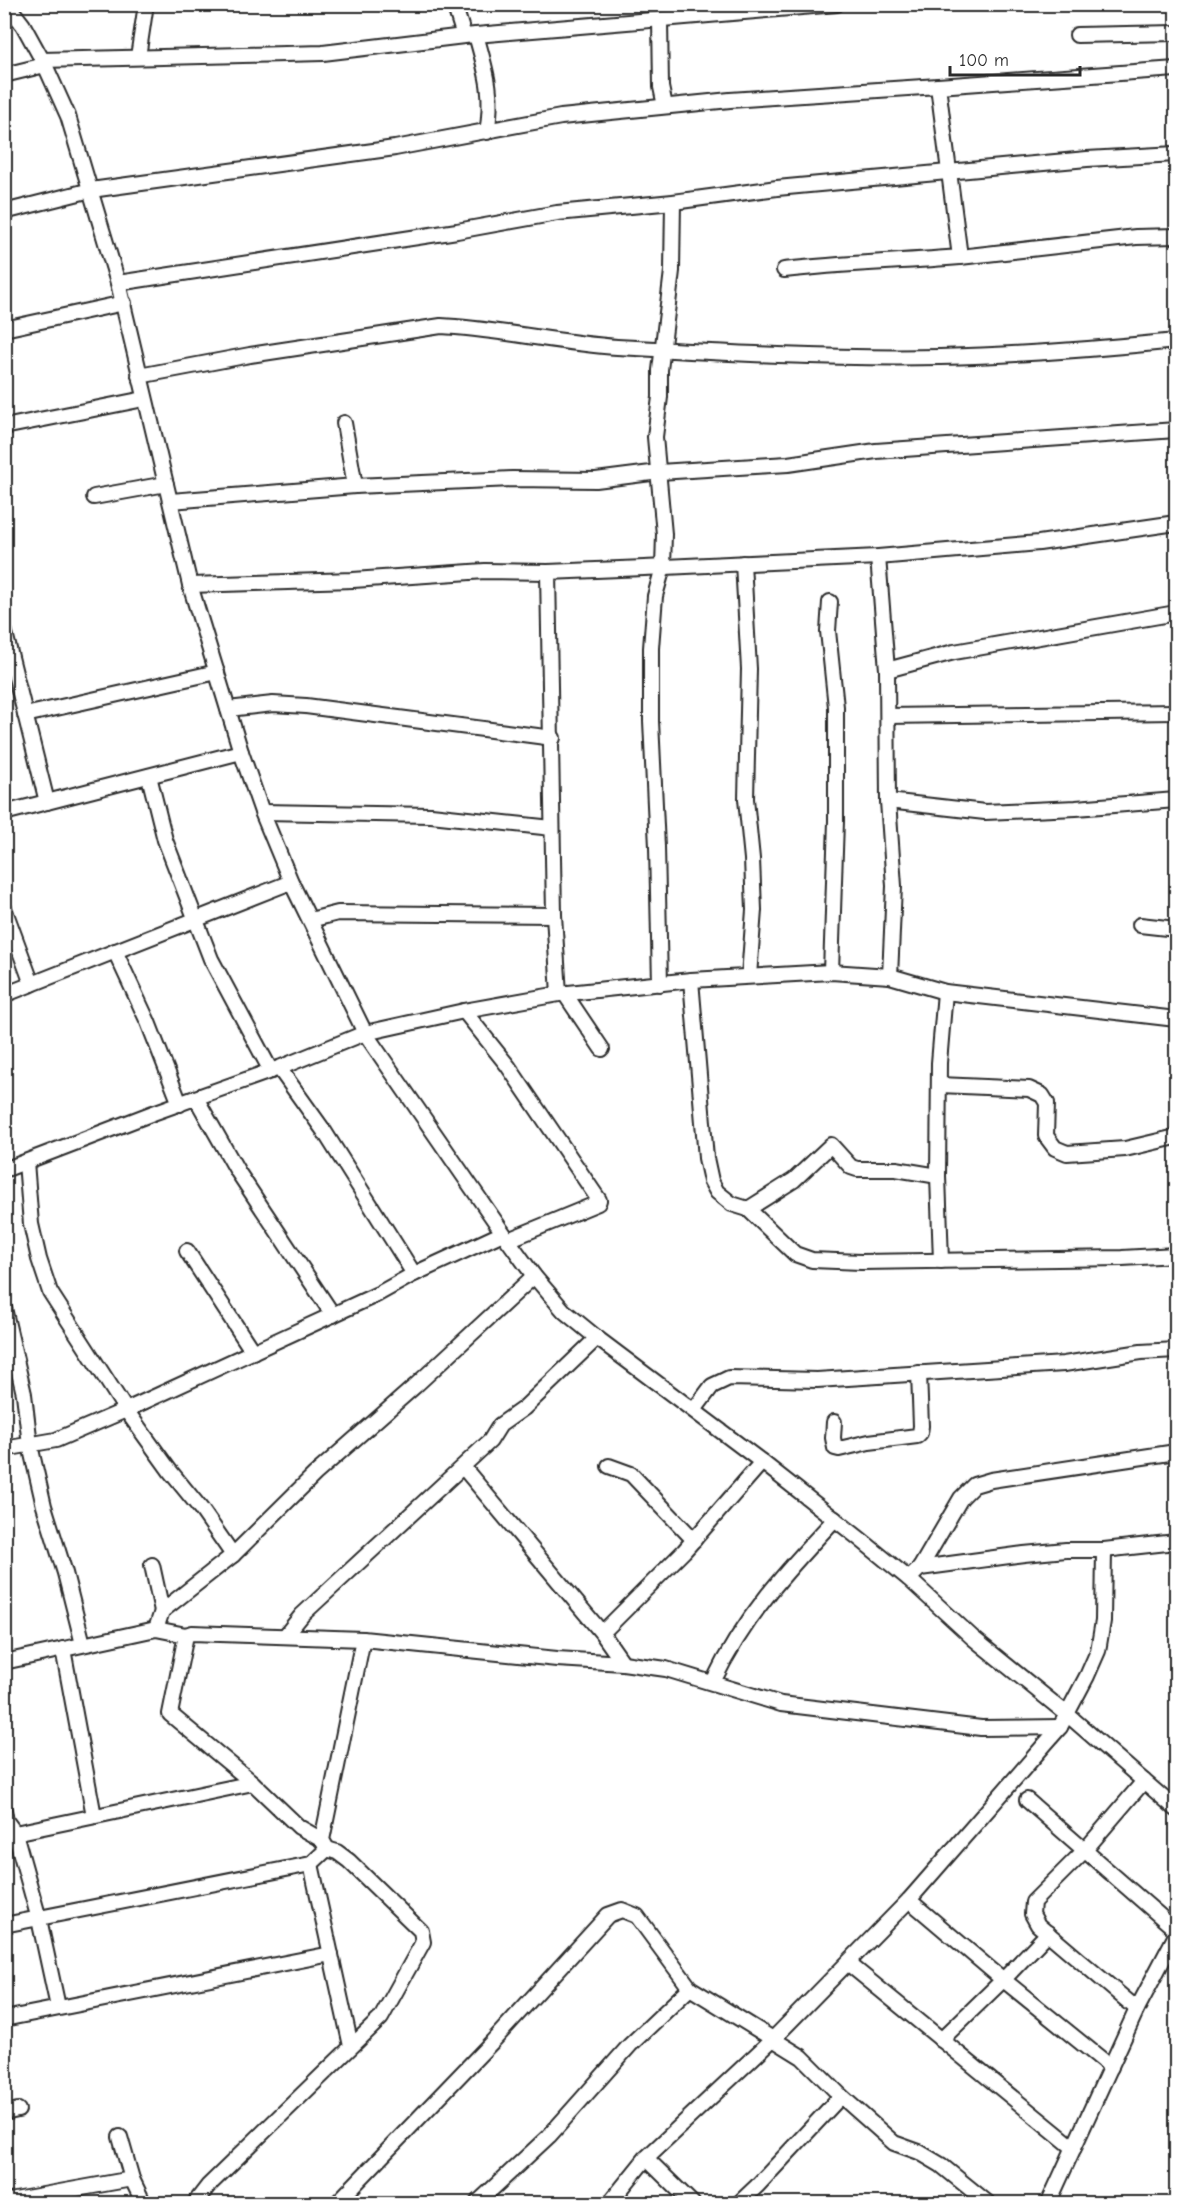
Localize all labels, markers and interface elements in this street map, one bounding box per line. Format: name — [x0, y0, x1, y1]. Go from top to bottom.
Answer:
scale bar — [950, 39, 1080, 77]
text: 100 m — [959, 50, 1009, 71]

